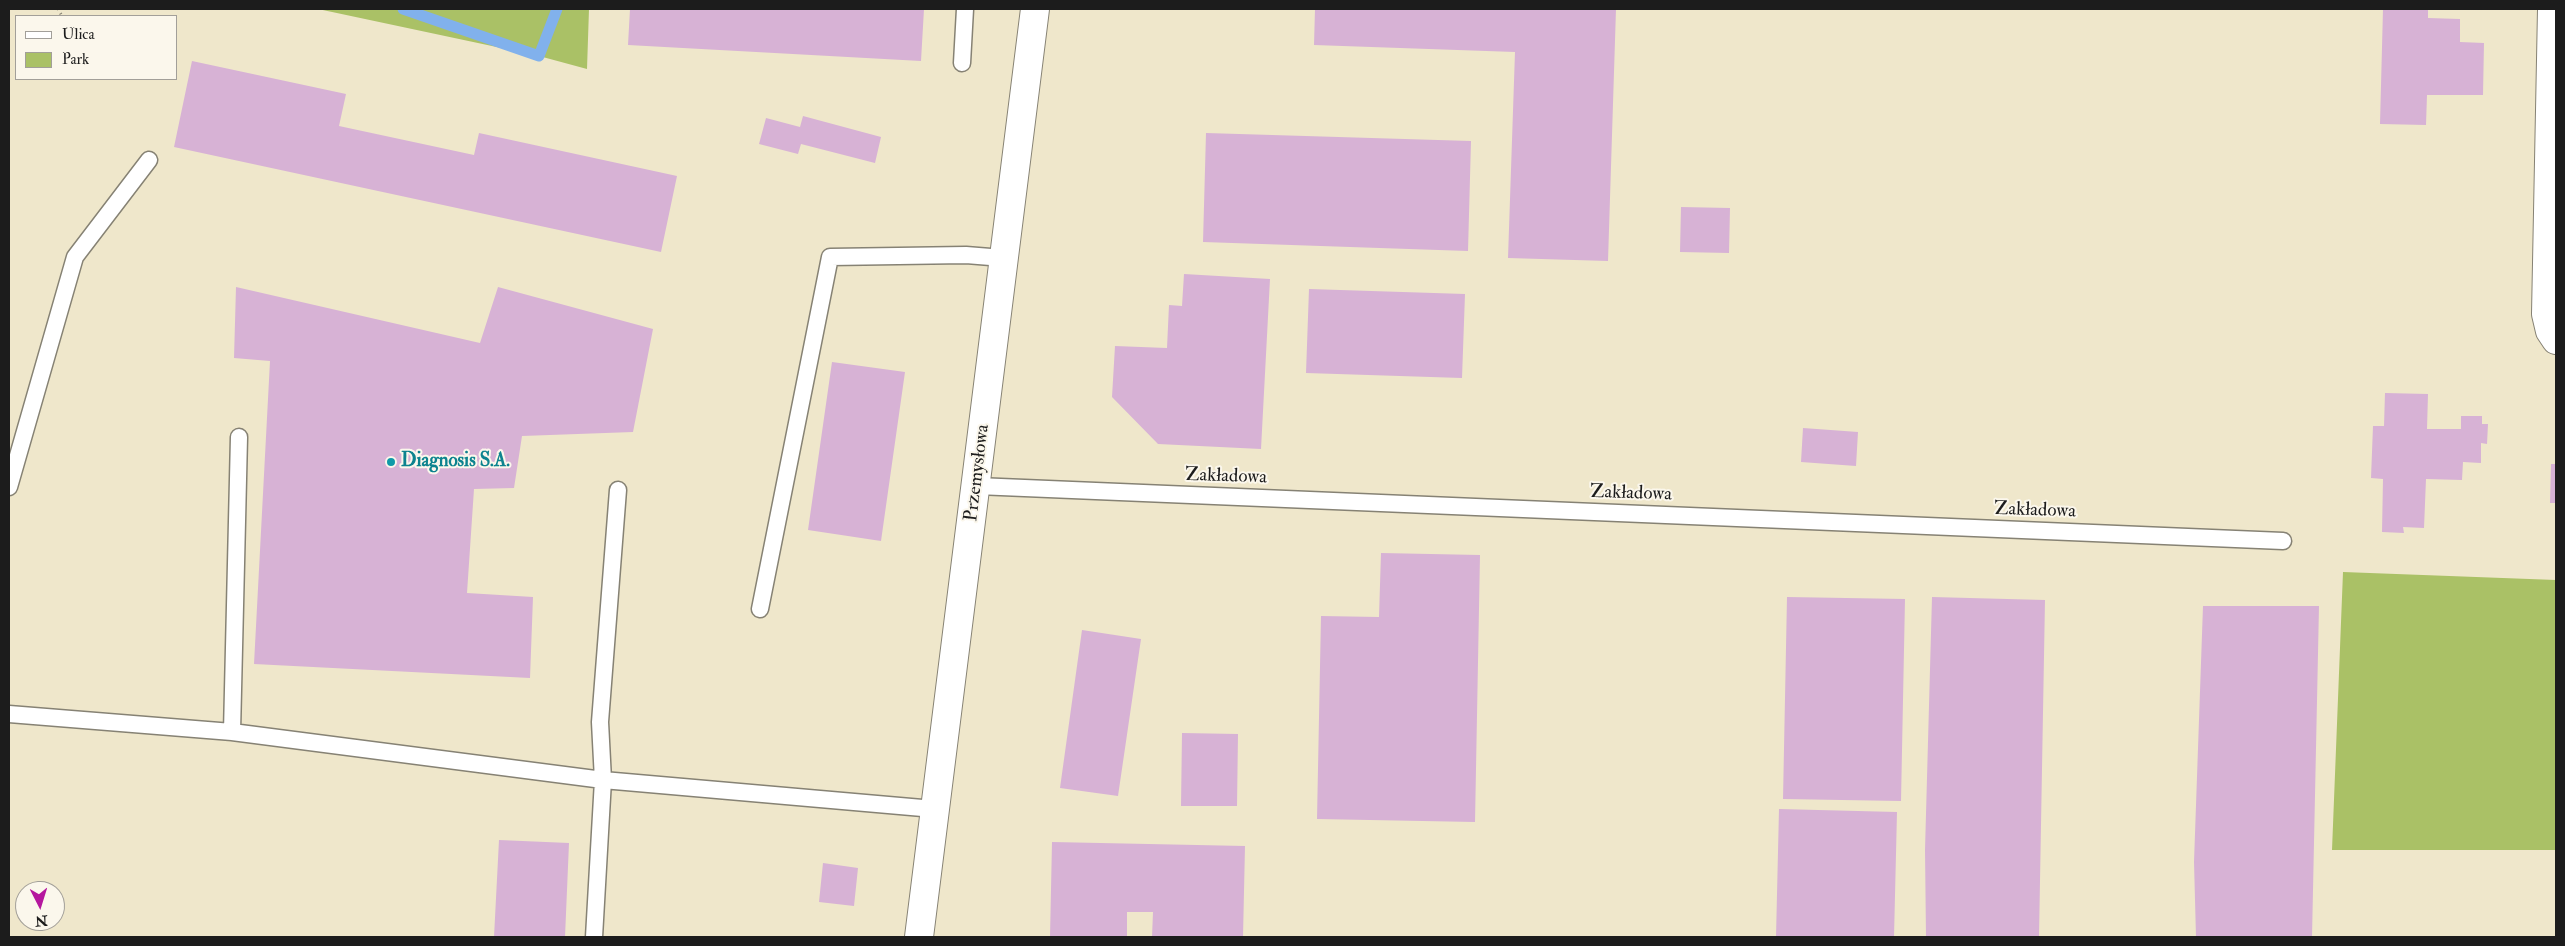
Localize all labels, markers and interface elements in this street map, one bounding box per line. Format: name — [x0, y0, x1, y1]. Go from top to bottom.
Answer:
legend — [15, 15, 178, 80]
text: Ulica — [62, 25, 95, 44]
text: Park — [62, 50, 89, 69]
street label: Przemysłowa — [961, 423, 995, 523]
place label: Diagnosis S.A. — [401, 451, 510, 473]
marker: Diagnosis S.A. — [385, 456, 397, 468]
street label: Zakładowa — [1185, 464, 1267, 490]
street label: Zakładowa — [1590, 481, 1672, 507]
street label: Zakładowa — [1994, 498, 2076, 524]
north arrow — [15, 881, 65, 931]
text: N — [34, 911, 48, 929]

